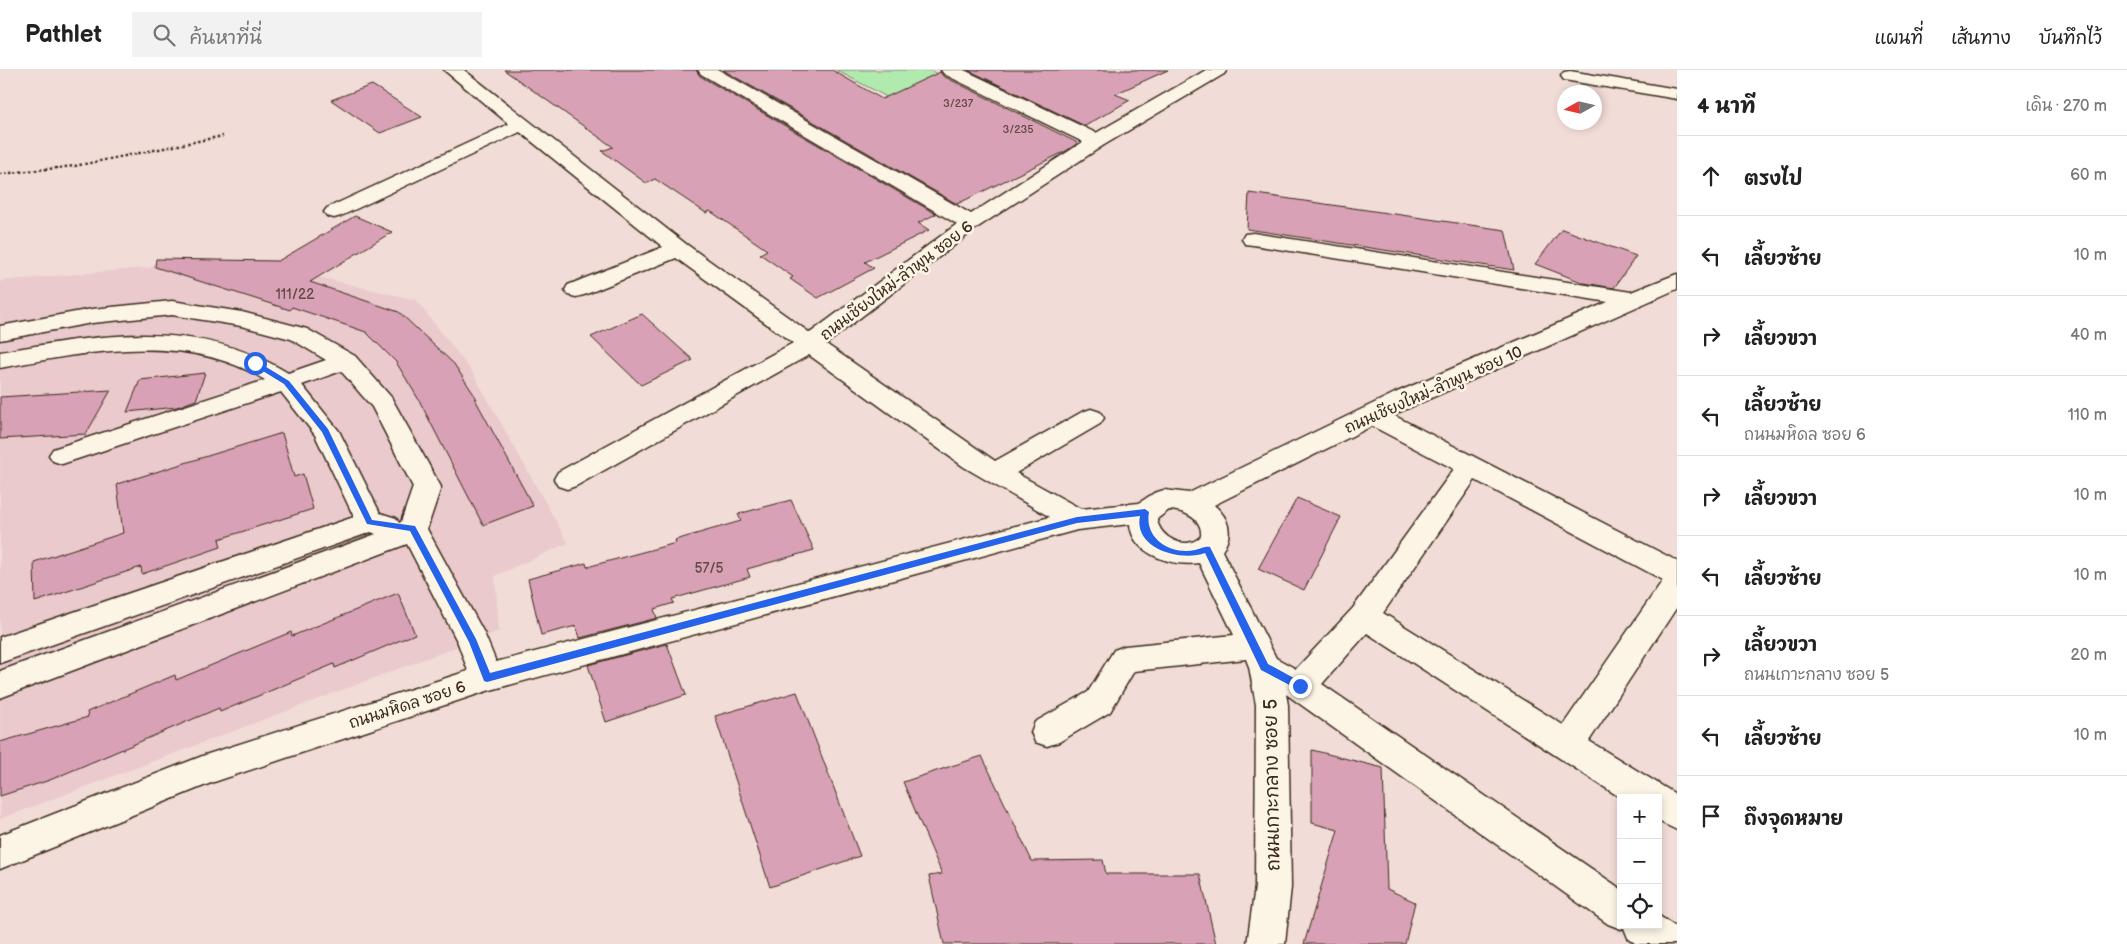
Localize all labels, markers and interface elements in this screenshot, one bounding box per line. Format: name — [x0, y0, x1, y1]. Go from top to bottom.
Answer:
search box — [132, 12, 482, 57]
text: Pathlet — [25, 20, 102, 49]
icon: search — [150, 21, 178, 49]
text: ค้นหาที่นี่ — [190, 27, 262, 50]
text: แผนที่ — [1875, 28, 1923, 49]
text: เส้นทาง — [1951, 28, 2011, 49]
text: บันทึกไว้ — [2039, 28, 2102, 49]
north arrow — [1557, 85, 1602, 130]
text: 4 นาที — [1697, 94, 1756, 119]
house number: 3/237 — [943, 97, 974, 110]
text: เดิน · 270 m — [2026, 97, 2107, 116]
house number: 3/235 — [1002, 123, 1034, 136]
icon: ahead — [1697, 162, 1725, 190]
text: 60 m — [2070, 166, 2107, 185]
text: ตรงไป — [1744, 168, 1802, 191]
street label: ถนนเชียงใหม่-ลำพูน ซอย 6 — [815, 215, 978, 346]
icon: left — [1697, 242, 1725, 270]
text: 10 m — [2074, 246, 2107, 265]
text: เลี้ยวซ้าย — [1744, 248, 1821, 271]
house number: 111/22 — [275, 286, 315, 303]
icon: right — [1697, 322, 1725, 350]
text: 40 m — [2070, 326, 2107, 345]
text: เลี้ยวขวา — [1744, 328, 1817, 351]
street label: ถนนเชียงใหม่-ลำพูน ซอย 10 — [1341, 340, 1526, 440]
route start — [244, 352, 267, 375]
text: เลี้ยวซ้าย — [1744, 394, 1821, 417]
icon: left — [1697, 402, 1725, 430]
text: 110 m — [2068, 406, 2107, 425]
text: ถนนมหิดล ซอย 6 — [1744, 426, 1866, 445]
icon: right — [1697, 482, 1725, 510]
text: 10 m — [2074, 486, 2107, 505]
text: เลี้ยวขวา — [1744, 488, 1817, 511]
house number: 57/5 — [694, 560, 724, 577]
icon: left — [1697, 562, 1725, 590]
text: 10 m — [2074, 566, 2107, 585]
text: เลี้ยวซ้าย — [1744, 568, 1821, 591]
text: เลี้ยวขวา — [1744, 634, 1817, 657]
icon: right — [1697, 642, 1725, 670]
text: 20 m — [2071, 646, 2107, 665]
text: ถนนเกาะกลาง ซอย 5 — [1744, 666, 1889, 685]
route end — [1289, 675, 1312, 698]
street label: ถนนมหิดล ซอย 6 — [346, 676, 469, 733]
street label: ถนนเกาะกลาง ซอย 5 — [1259, 698, 1286, 871]
icon: left — [1697, 722, 1725, 750]
text: 10 m — [2074, 726, 2107, 745]
text: เลี้ยวซ้าย — [1744, 728, 1821, 751]
map controls — [1617, 794, 1662, 929]
button: + — [1617, 794, 1662, 839]
icon: arrive — [1697, 802, 1725, 830]
text: ถึงจุดหมาย — [1744, 808, 1843, 831]
button: − — [1617, 839, 1662, 884]
button: locate — [1617, 884, 1662, 929]

